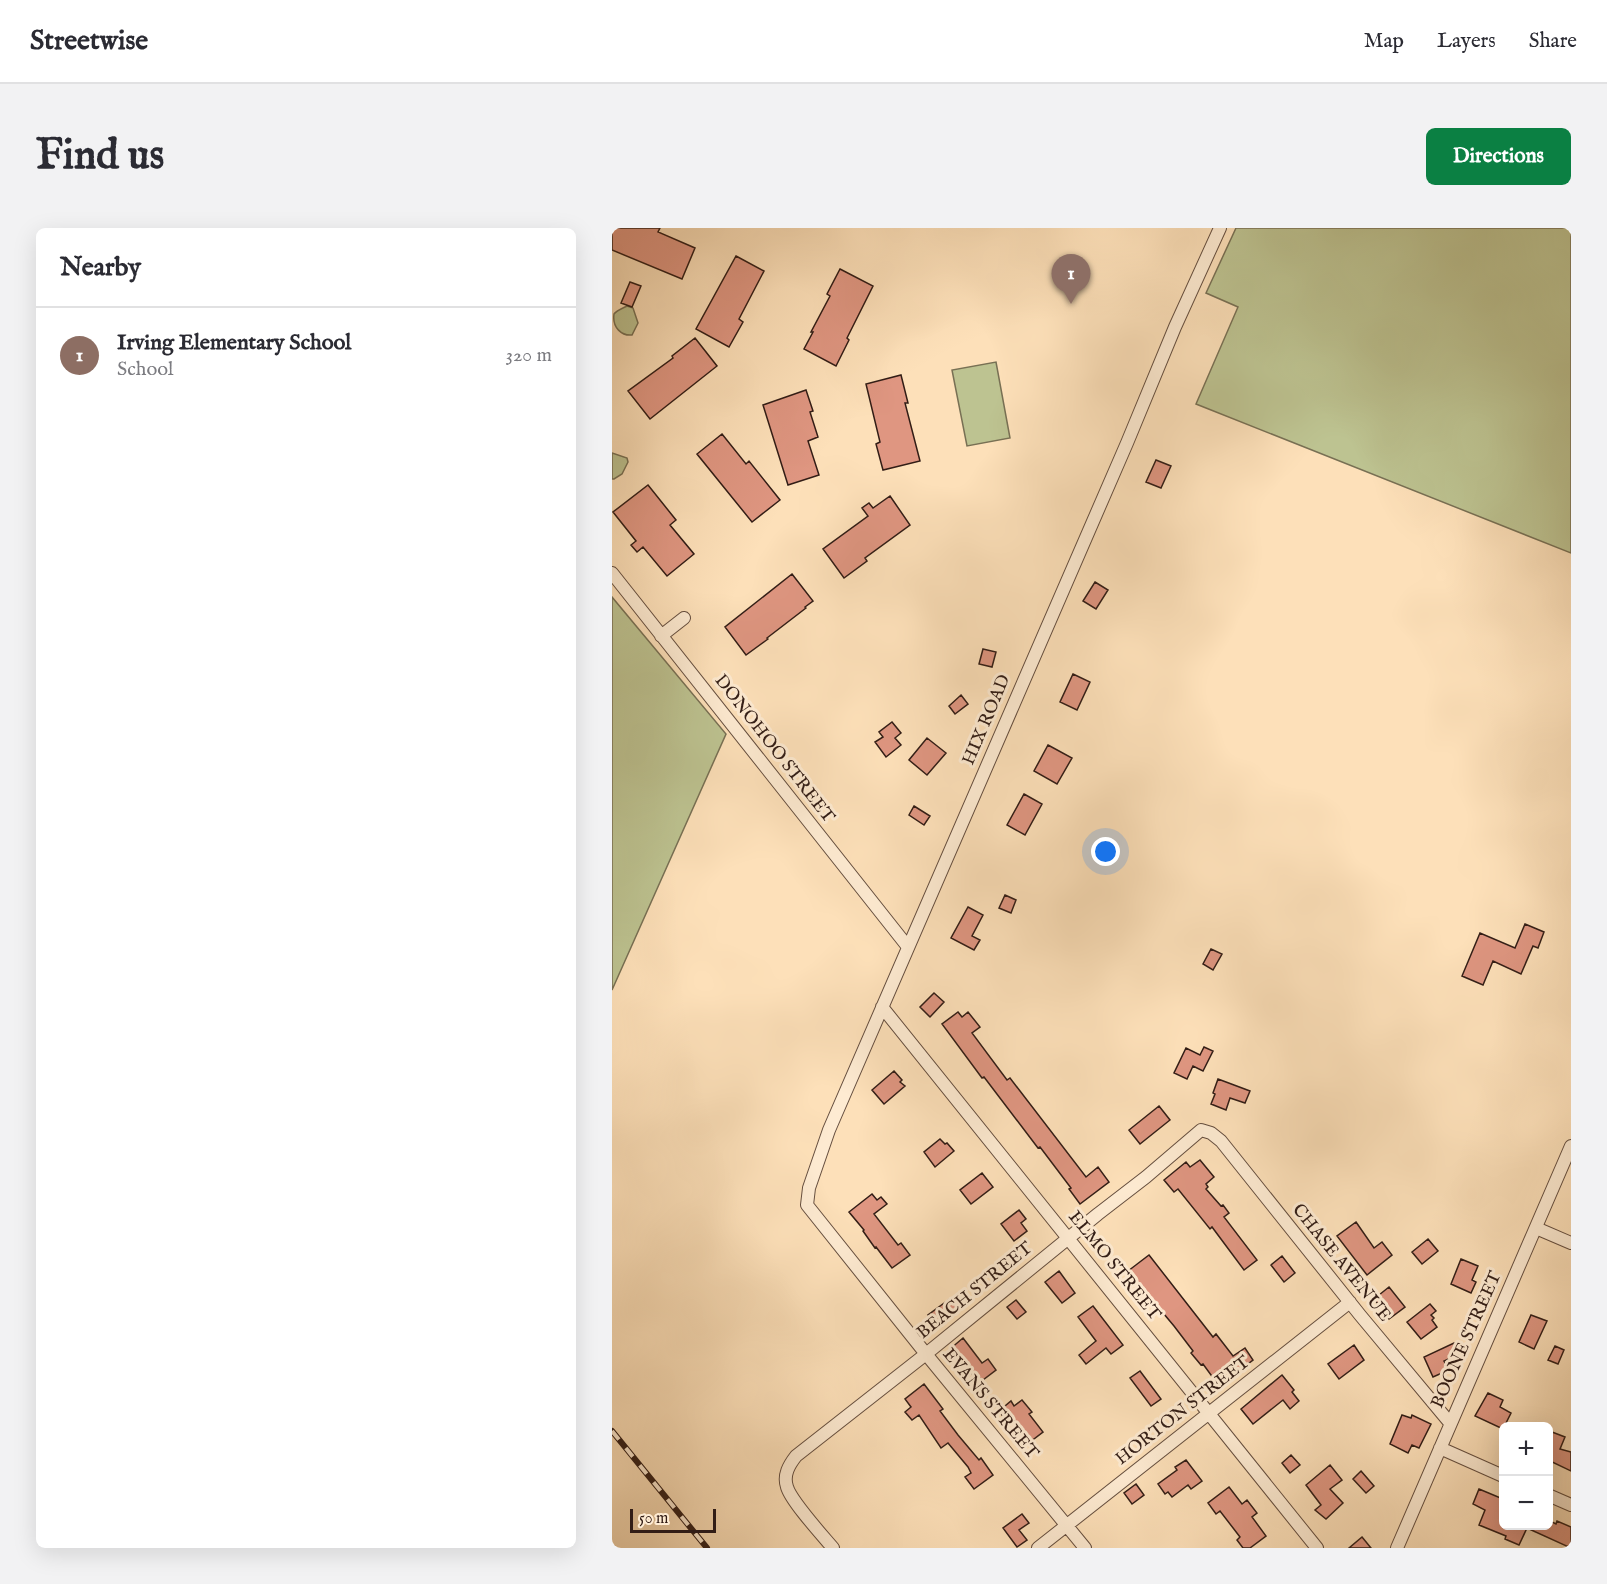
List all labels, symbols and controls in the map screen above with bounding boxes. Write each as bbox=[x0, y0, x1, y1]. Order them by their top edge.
text: Streetwise bbox=[30, 24, 148, 59]
text: Map bbox=[1364, 28, 1404, 55]
text: Layers bbox=[1437, 28, 1496, 55]
text: Share bbox=[1529, 28, 1577, 55]
button: Directions bbox=[1426, 128, 1571, 185]
text: Find us bbox=[36, 130, 164, 183]
text: Nearby bbox=[60, 251, 141, 284]
pin: 1 bbox=[1052, 254, 1090, 304]
text: Irving Elementary School bbox=[117, 329, 351, 357]
text: 1 bbox=[76, 343, 83, 368]
text: 320 m bbox=[506, 343, 552, 368]
text: School bbox=[117, 357, 173, 382]
street label: DONOHOO STREET bbox=[709, 670, 839, 828]
street label: HIX ROAD bbox=[958, 671, 1016, 769]
your location bbox=[1091, 837, 1120, 866]
street label: CHASE AVENUE bbox=[1286, 1199, 1396, 1327]
street label: ELMO STREET bbox=[1063, 1206, 1165, 1326]
street label: BEACH STREET bbox=[912, 1237, 1038, 1345]
street label: BOONE STREET bbox=[1427, 1268, 1507, 1412]
street label: EVANS STREET bbox=[937, 1344, 1043, 1464]
street label: HORTON STREET bbox=[1111, 1351, 1255, 1471]
map controls bbox=[1499, 1422, 1553, 1530]
button: + bbox=[1499, 1422, 1553, 1476]
button: − bbox=[1499, 1476, 1553, 1530]
scale bar bbox=[630, 1506, 716, 1534]
text: 50 m bbox=[639, 1509, 668, 1529]

